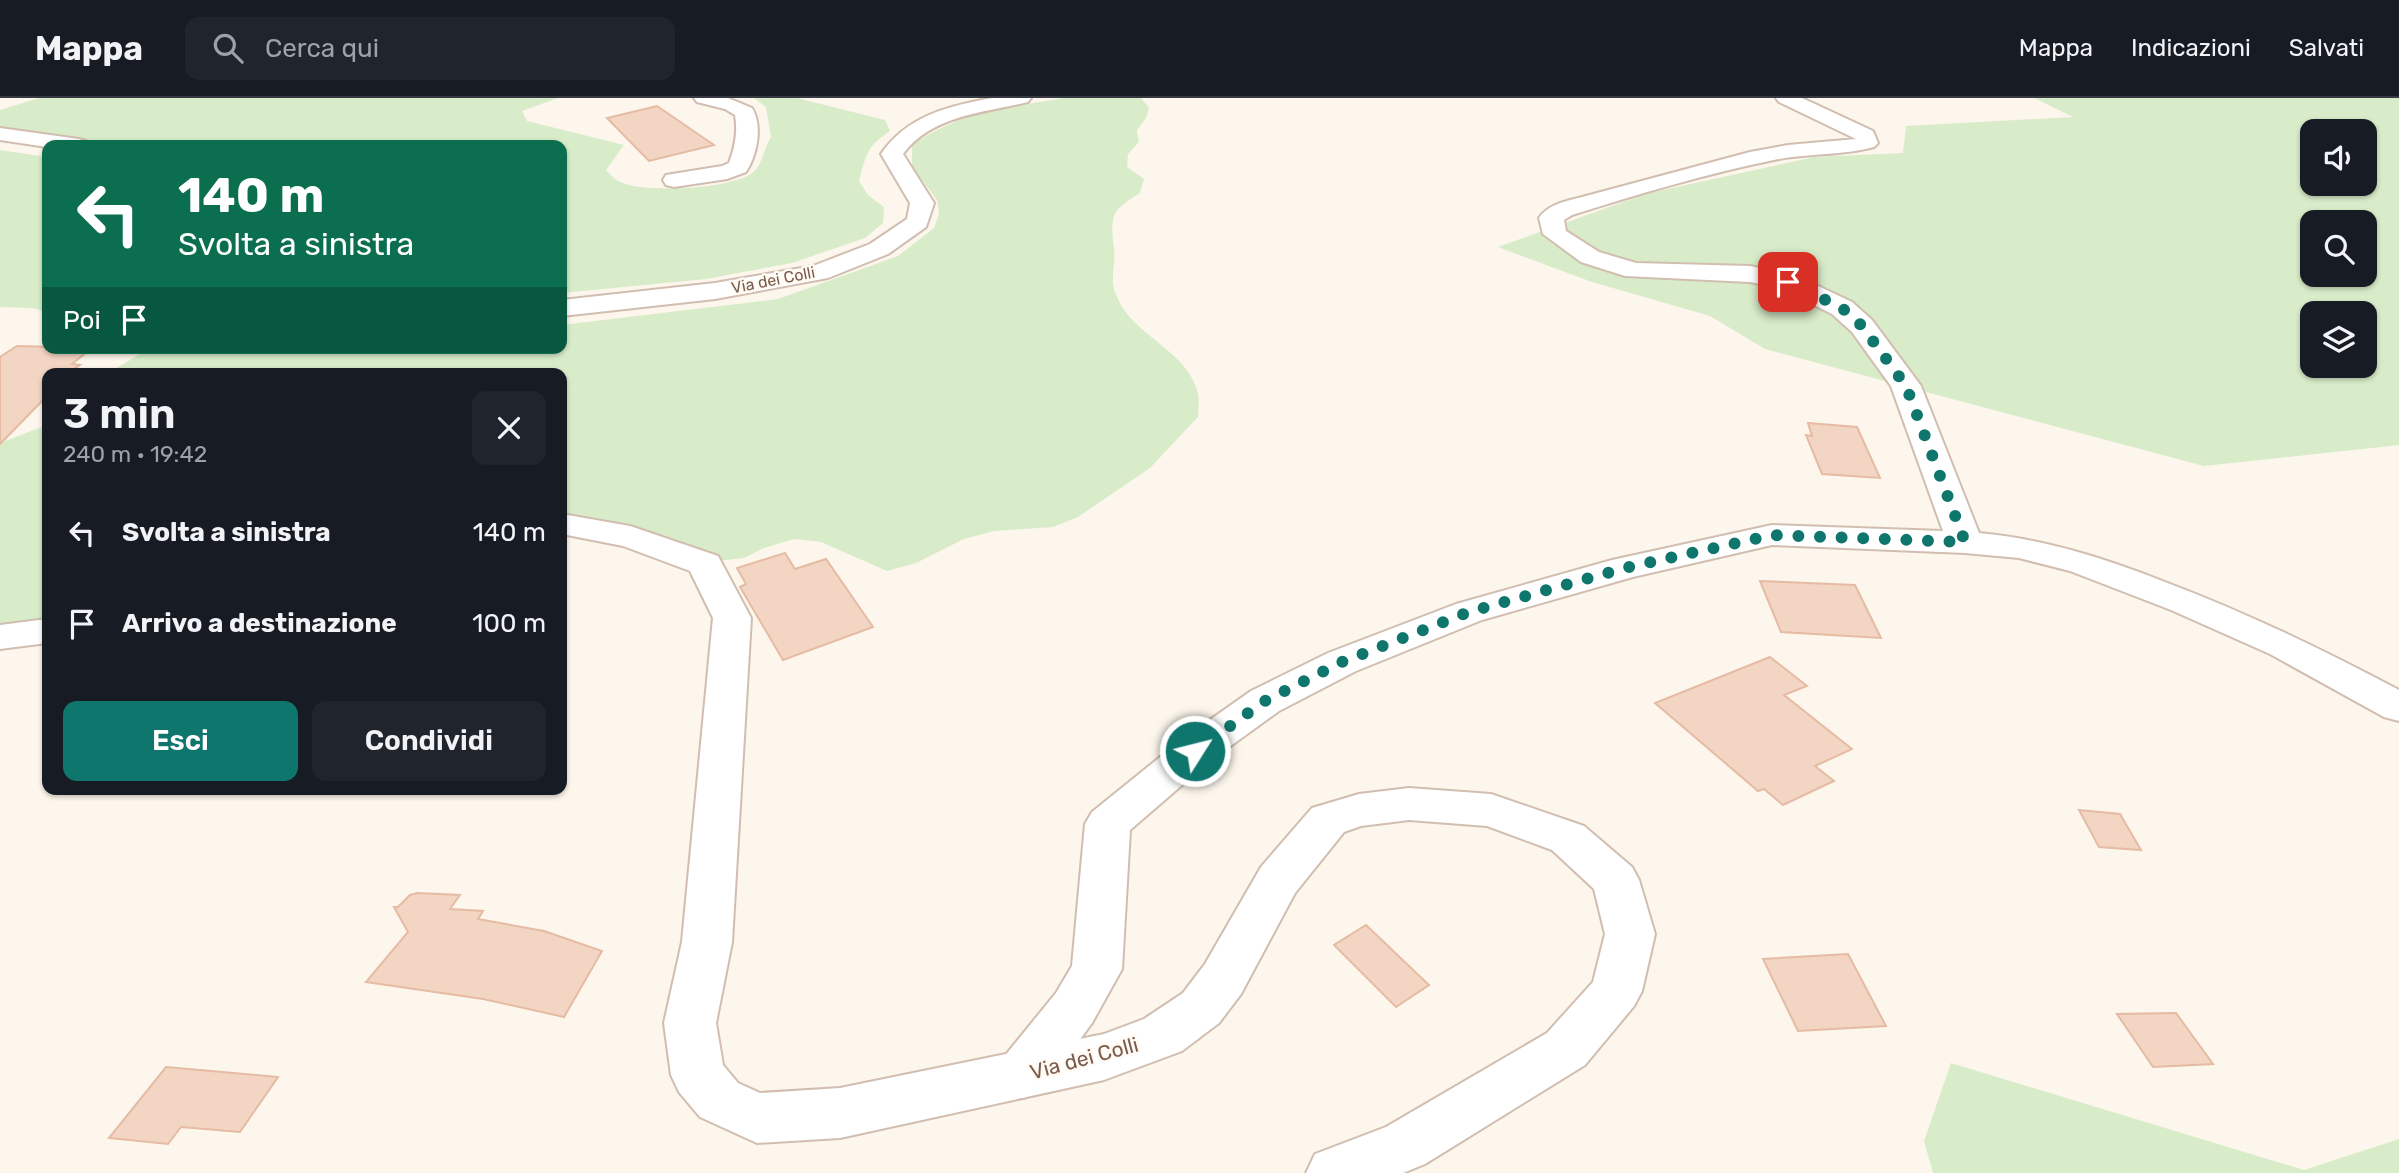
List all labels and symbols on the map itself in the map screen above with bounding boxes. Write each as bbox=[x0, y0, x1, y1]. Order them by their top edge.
pin bbox=[1758, 252, 1818, 312]
street label: Via dei Colli bbox=[730, 263, 816, 297]
position arrow bbox=[1158, 714, 1232, 788]
street label: Via dei Colli bbox=[1027, 1032, 1141, 1084]

